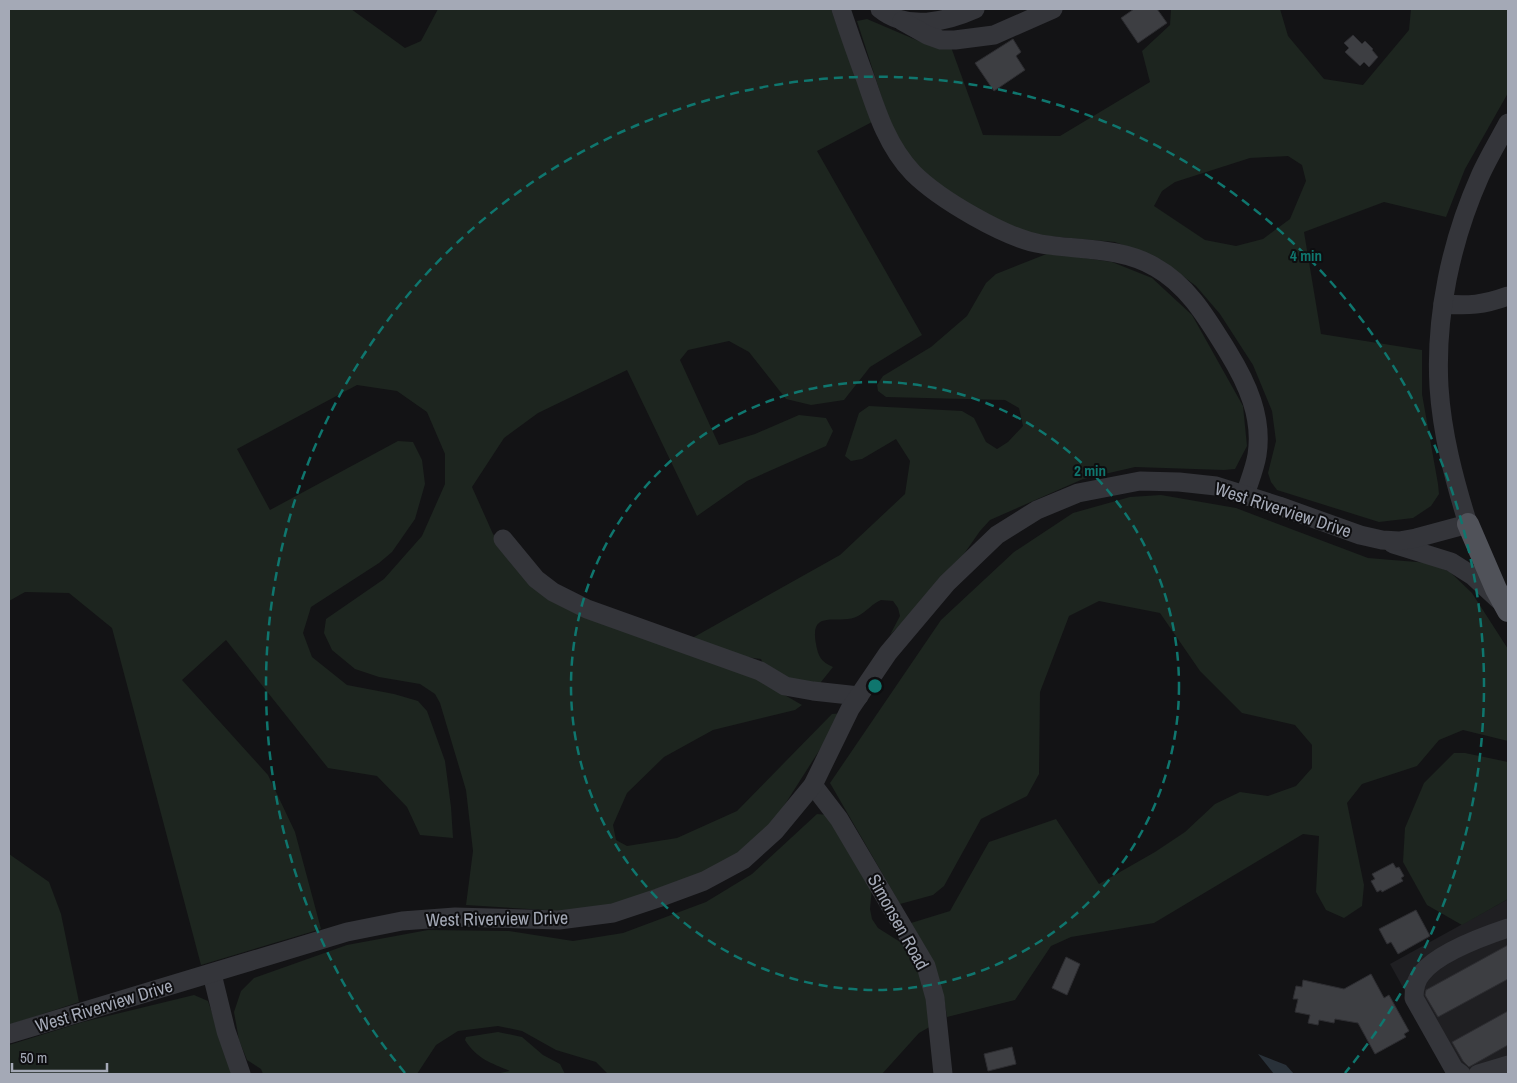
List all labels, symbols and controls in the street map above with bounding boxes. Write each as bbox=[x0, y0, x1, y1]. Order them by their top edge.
text: 4 min bbox=[1290, 245, 1322, 266]
text: 2 min bbox=[1074, 460, 1106, 481]
street label: West Riverview Drive bbox=[1212, 476, 1355, 543]
centre of rings bbox=[866, 677, 884, 695]
street label: Simonsen Road bbox=[862, 869, 935, 974]
street label: West Riverview Drive bbox=[426, 905, 568, 932]
street label: West Riverview Drive bbox=[32, 973, 176, 1038]
scale bar bbox=[12, 1040, 108, 1072]
text: 50 m bbox=[20, 1047, 47, 1068]

